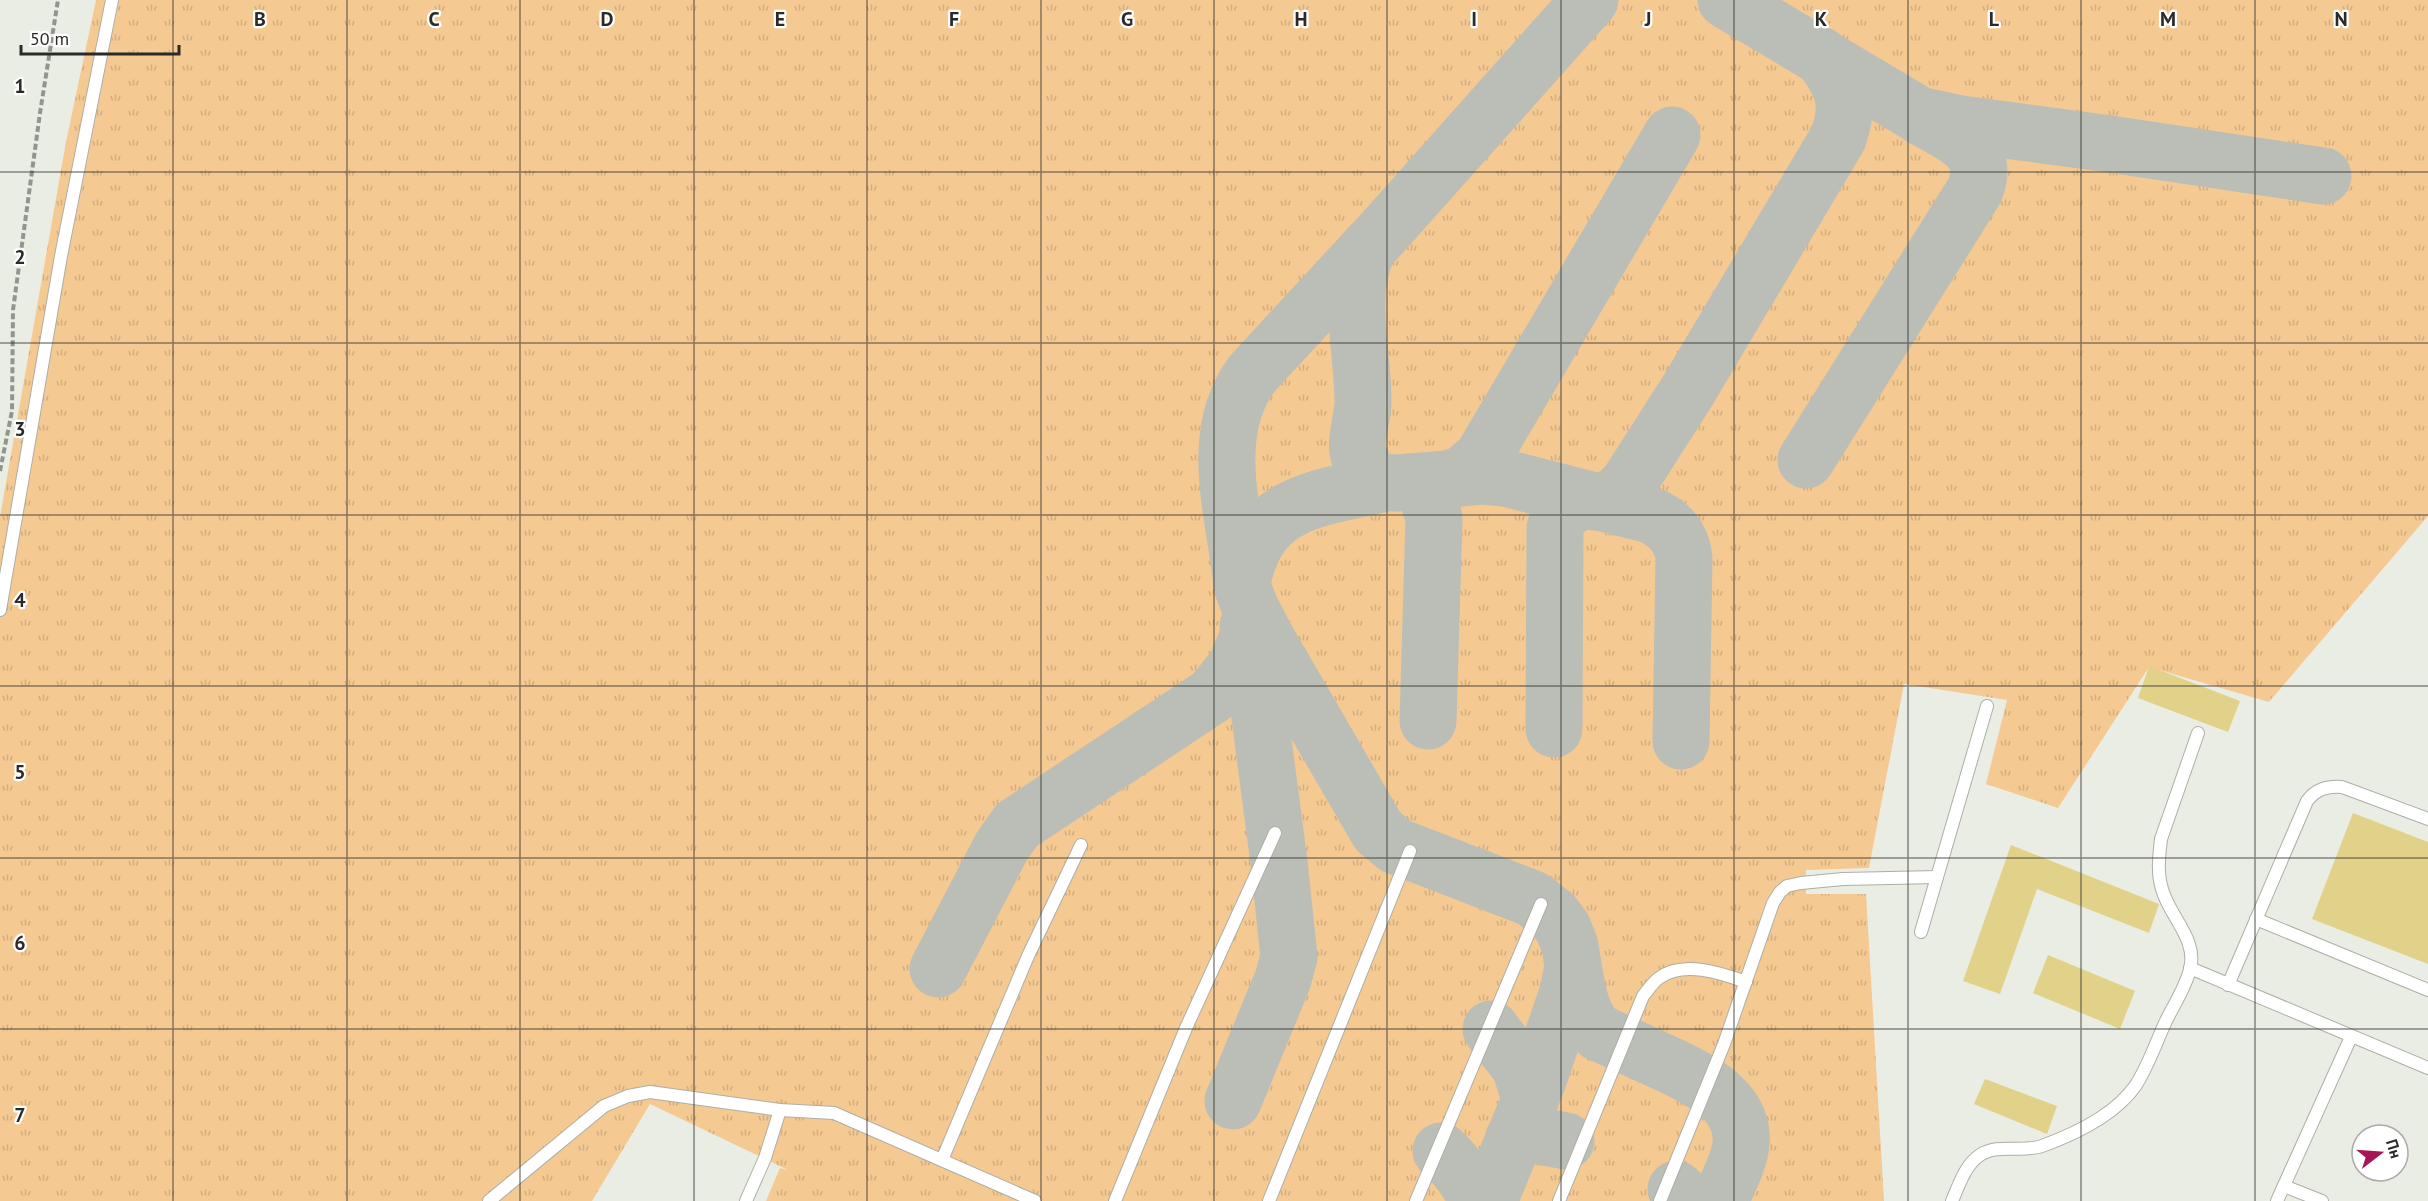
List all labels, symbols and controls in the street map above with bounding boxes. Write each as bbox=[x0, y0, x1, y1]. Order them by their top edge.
text: B bbox=[254, 6, 266, 32]
text: C bbox=[428, 6, 440, 32]
text: D bbox=[601, 6, 614, 32]
text: E bbox=[775, 6, 785, 32]
text: F bbox=[949, 6, 959, 32]
text: G bbox=[1121, 6, 1133, 32]
text: H bbox=[1294, 6, 1308, 32]
text: I bbox=[1471, 6, 1477, 32]
text: J bbox=[1644, 6, 1651, 32]
text: K bbox=[1815, 6, 1828, 32]
text: L bbox=[1989, 6, 2000, 32]
text: M bbox=[2160, 6, 2176, 32]
text: N bbox=[2334, 6, 2348, 32]
scale bar bbox=[21, 18, 178, 56]
text: 50 m bbox=[30, 27, 69, 50]
text: 1 bbox=[14, 73, 26, 99]
text: 2 bbox=[14, 244, 26, 270]
text: 3 bbox=[14, 416, 26, 442]
text: 4 bbox=[14, 587, 26, 613]
text: 5 bbox=[14, 759, 26, 785]
text: 6 bbox=[14, 930, 26, 956]
text: 7 bbox=[14, 1102, 26, 1128]
north arrow bbox=[2350, 1123, 2410, 1183]
text: Пн bbox=[2382, 1137, 2407, 1161]

